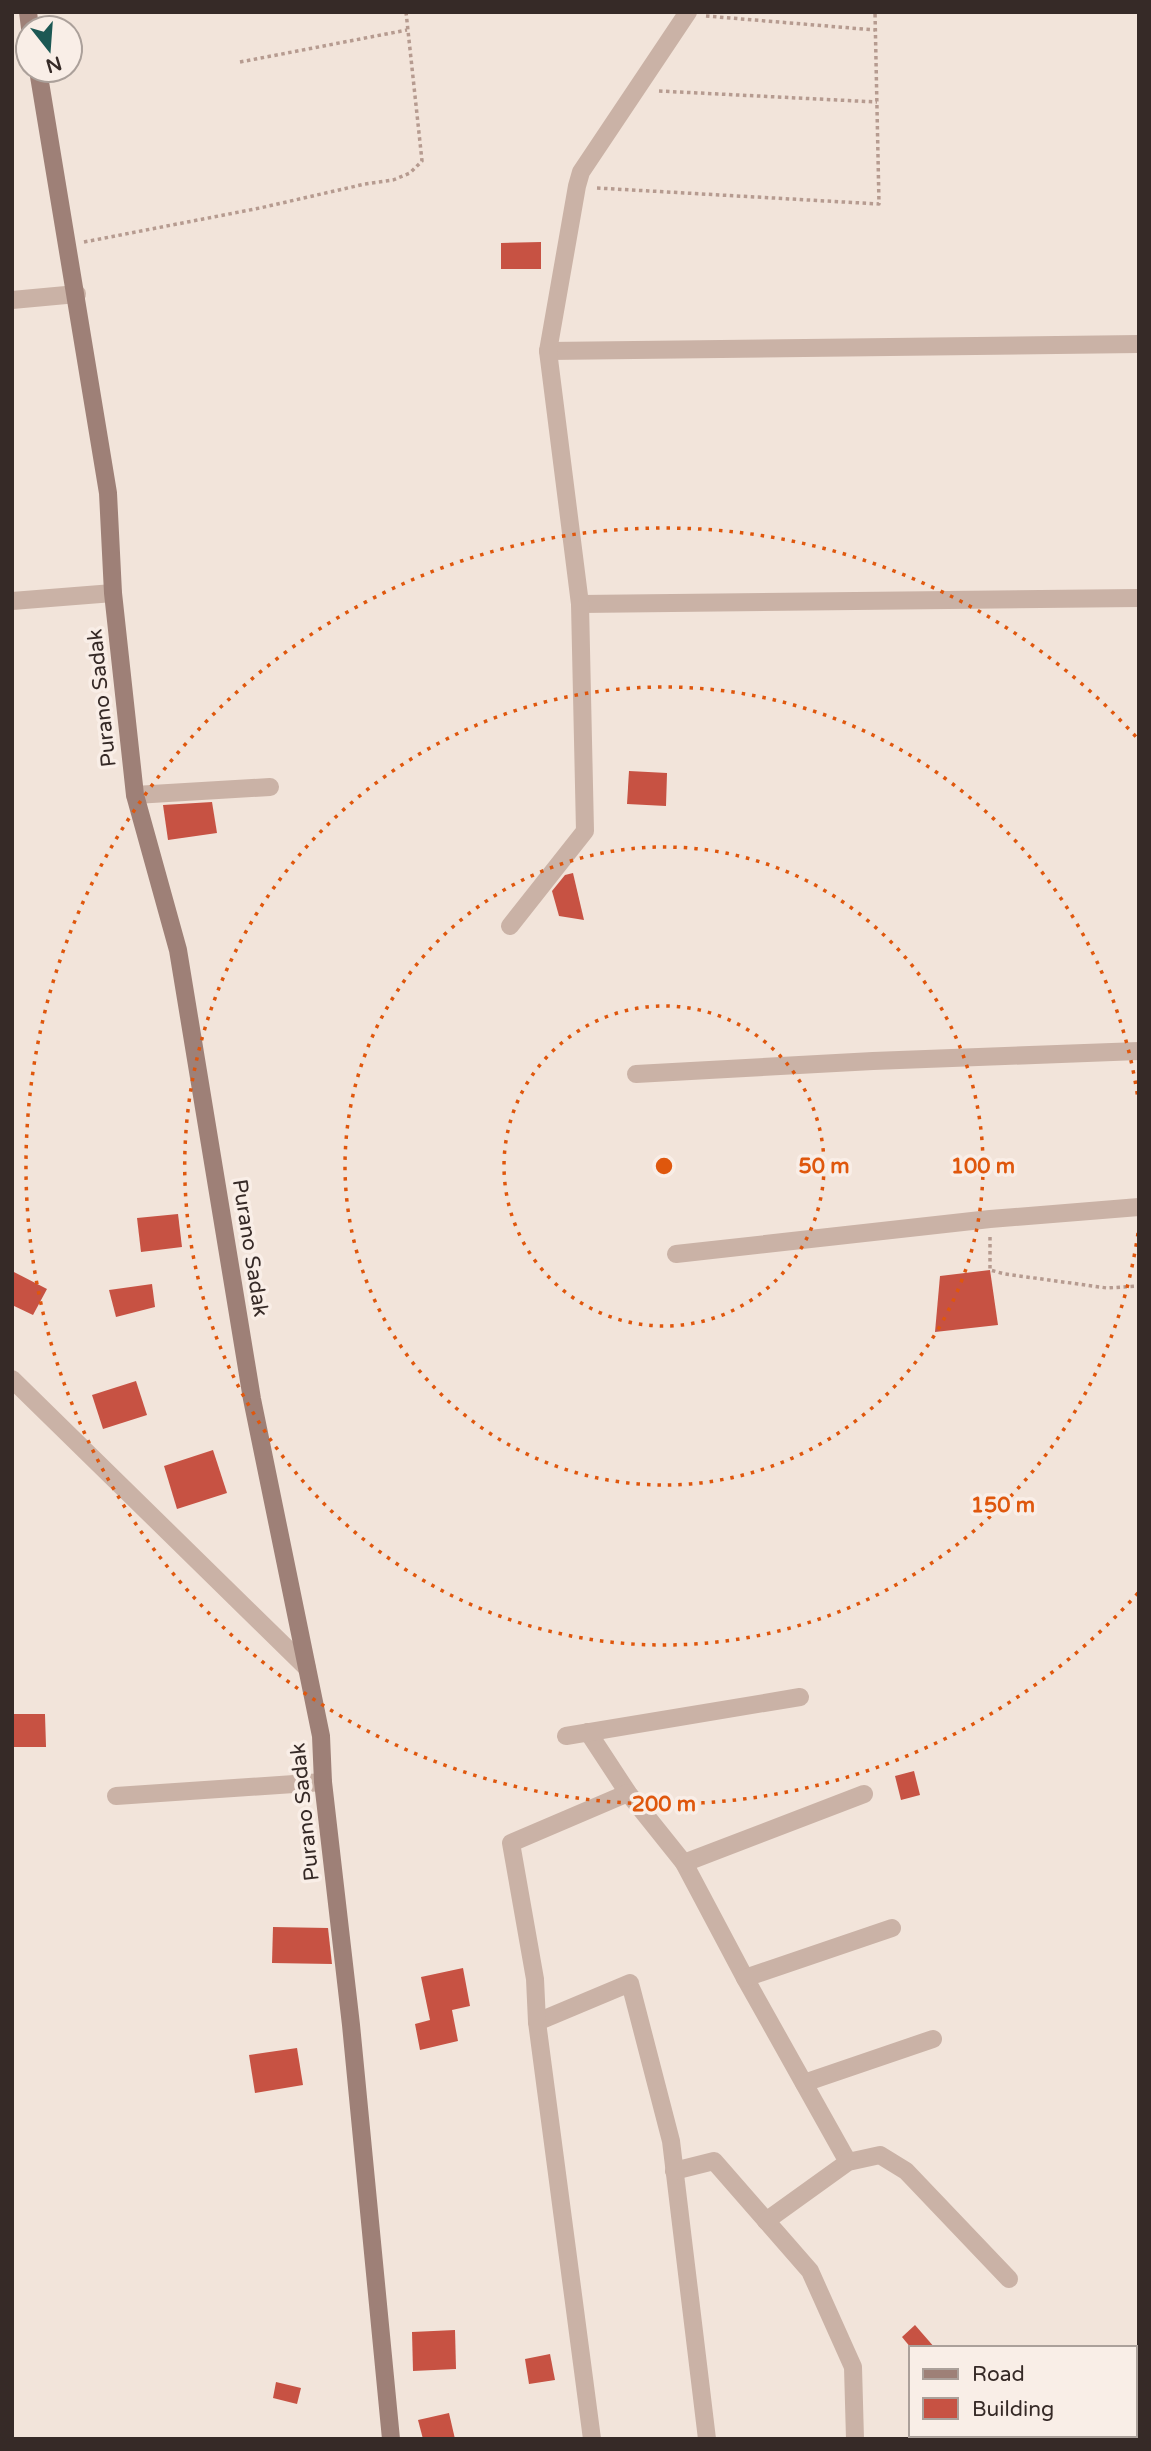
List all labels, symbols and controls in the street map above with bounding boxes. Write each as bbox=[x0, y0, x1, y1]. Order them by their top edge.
north arrow bbox=[14, 14, 84, 84]
text: N bbox=[43, 52, 64, 77]
street label: Purano Sadak bbox=[82, 628, 122, 768]
centre of rings bbox=[652, 1154, 676, 1178]
text: 50 m bbox=[798, 1154, 850, 1179]
text: 100 m bbox=[951, 1154, 1015, 1179]
street label: Purano Sadak bbox=[227, 1177, 273, 1319]
text: 150 m bbox=[971, 1493, 1035, 1518]
street label: Purano Sadak bbox=[285, 1742, 325, 1882]
text: 200 m bbox=[632, 1792, 696, 1817]
legend bbox=[909, 2346, 1137, 2437]
text: Road bbox=[972, 2362, 1025, 2387]
text: Building bbox=[972, 2397, 1054, 2422]

